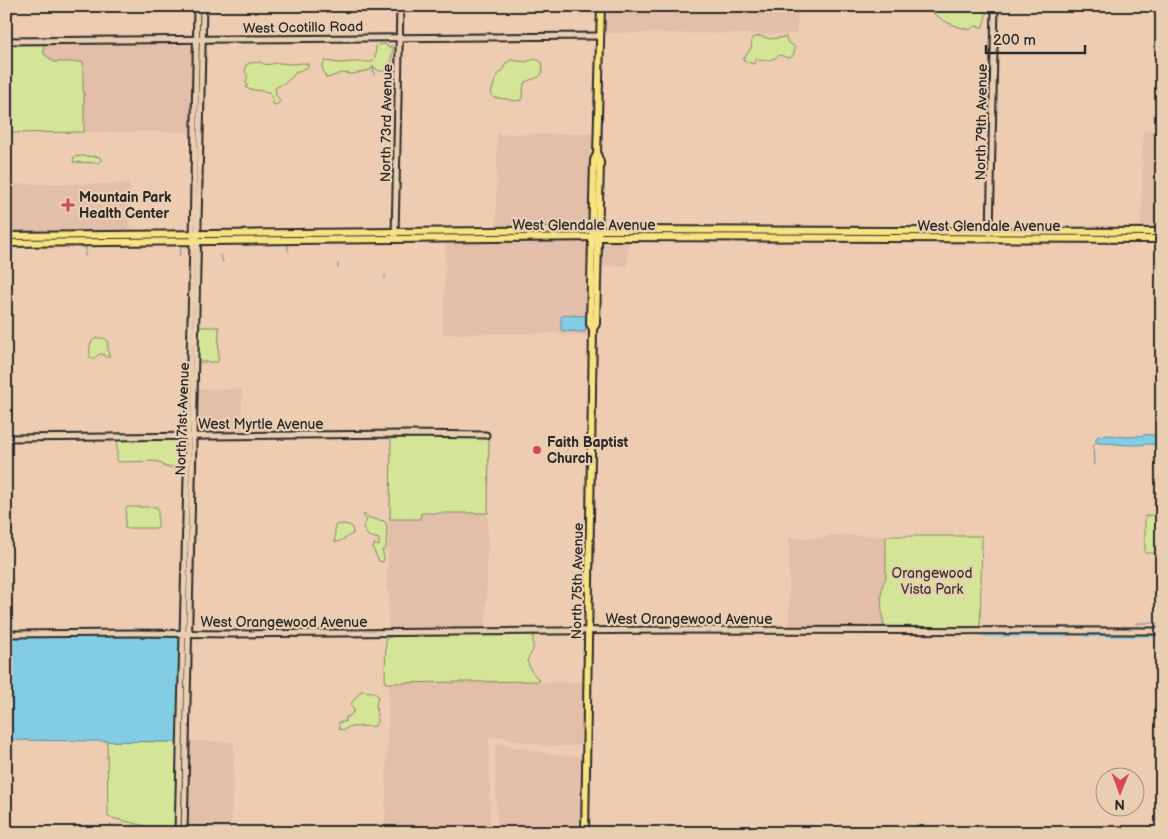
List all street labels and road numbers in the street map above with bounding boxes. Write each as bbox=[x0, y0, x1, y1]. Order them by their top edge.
street label: West Ocotillo Road bbox=[243, 18, 363, 37]
street label: North 79th Avenue bbox=[972, 63, 991, 181]
street label: North 73rd Avenue bbox=[377, 64, 396, 182]
street label: West Glendale Avenue bbox=[512, 217, 656, 234]
street label: West Glendale Avenue bbox=[917, 218, 1061, 235]
street label: North 71st Avenue bbox=[172, 362, 193, 476]
street label: West Myrtle Avenue bbox=[198, 416, 324, 433]
street label: North 75th Avenue bbox=[568, 522, 587, 640]
street label: West Orangewood Avenue bbox=[606, 611, 772, 628]
street label: West Orangewood Avenue bbox=[201, 614, 367, 631]

